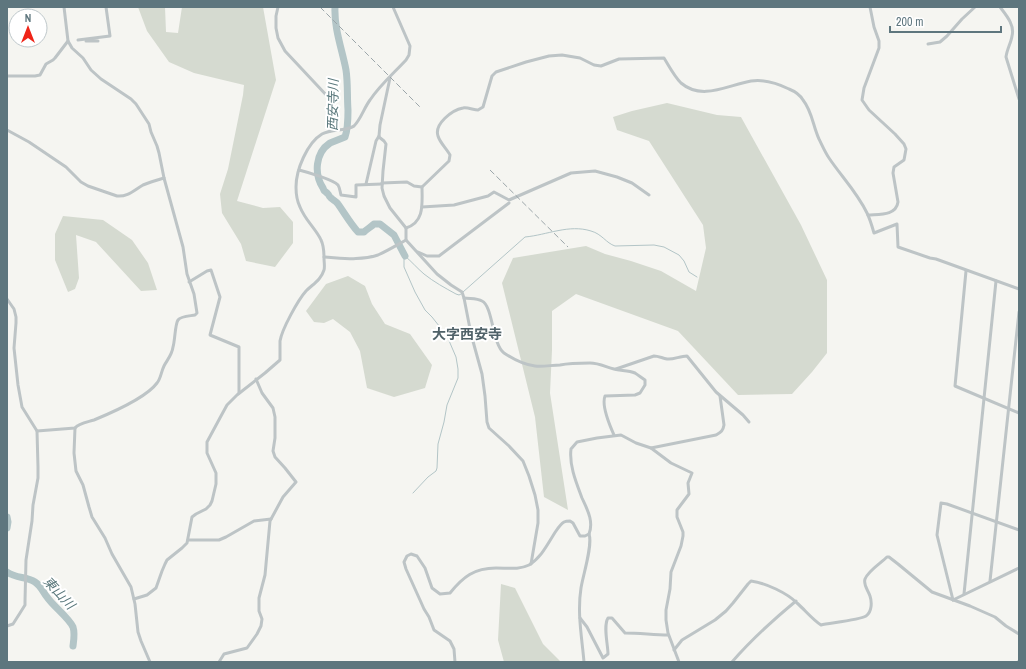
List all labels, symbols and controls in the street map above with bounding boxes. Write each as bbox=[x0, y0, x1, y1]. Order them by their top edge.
north arrow bbox=[8, 8, 48, 48]
scale bar bbox=[890, 8, 1001, 34]
text: N bbox=[25, 11, 31, 25]
text: 200 m bbox=[896, 14, 923, 30]
water label: 西安寺川 bbox=[324, 77, 342, 131]
district label: 大字西安寺 bbox=[432, 325, 502, 343]
water label: 東山川 bbox=[39, 573, 80, 615]

